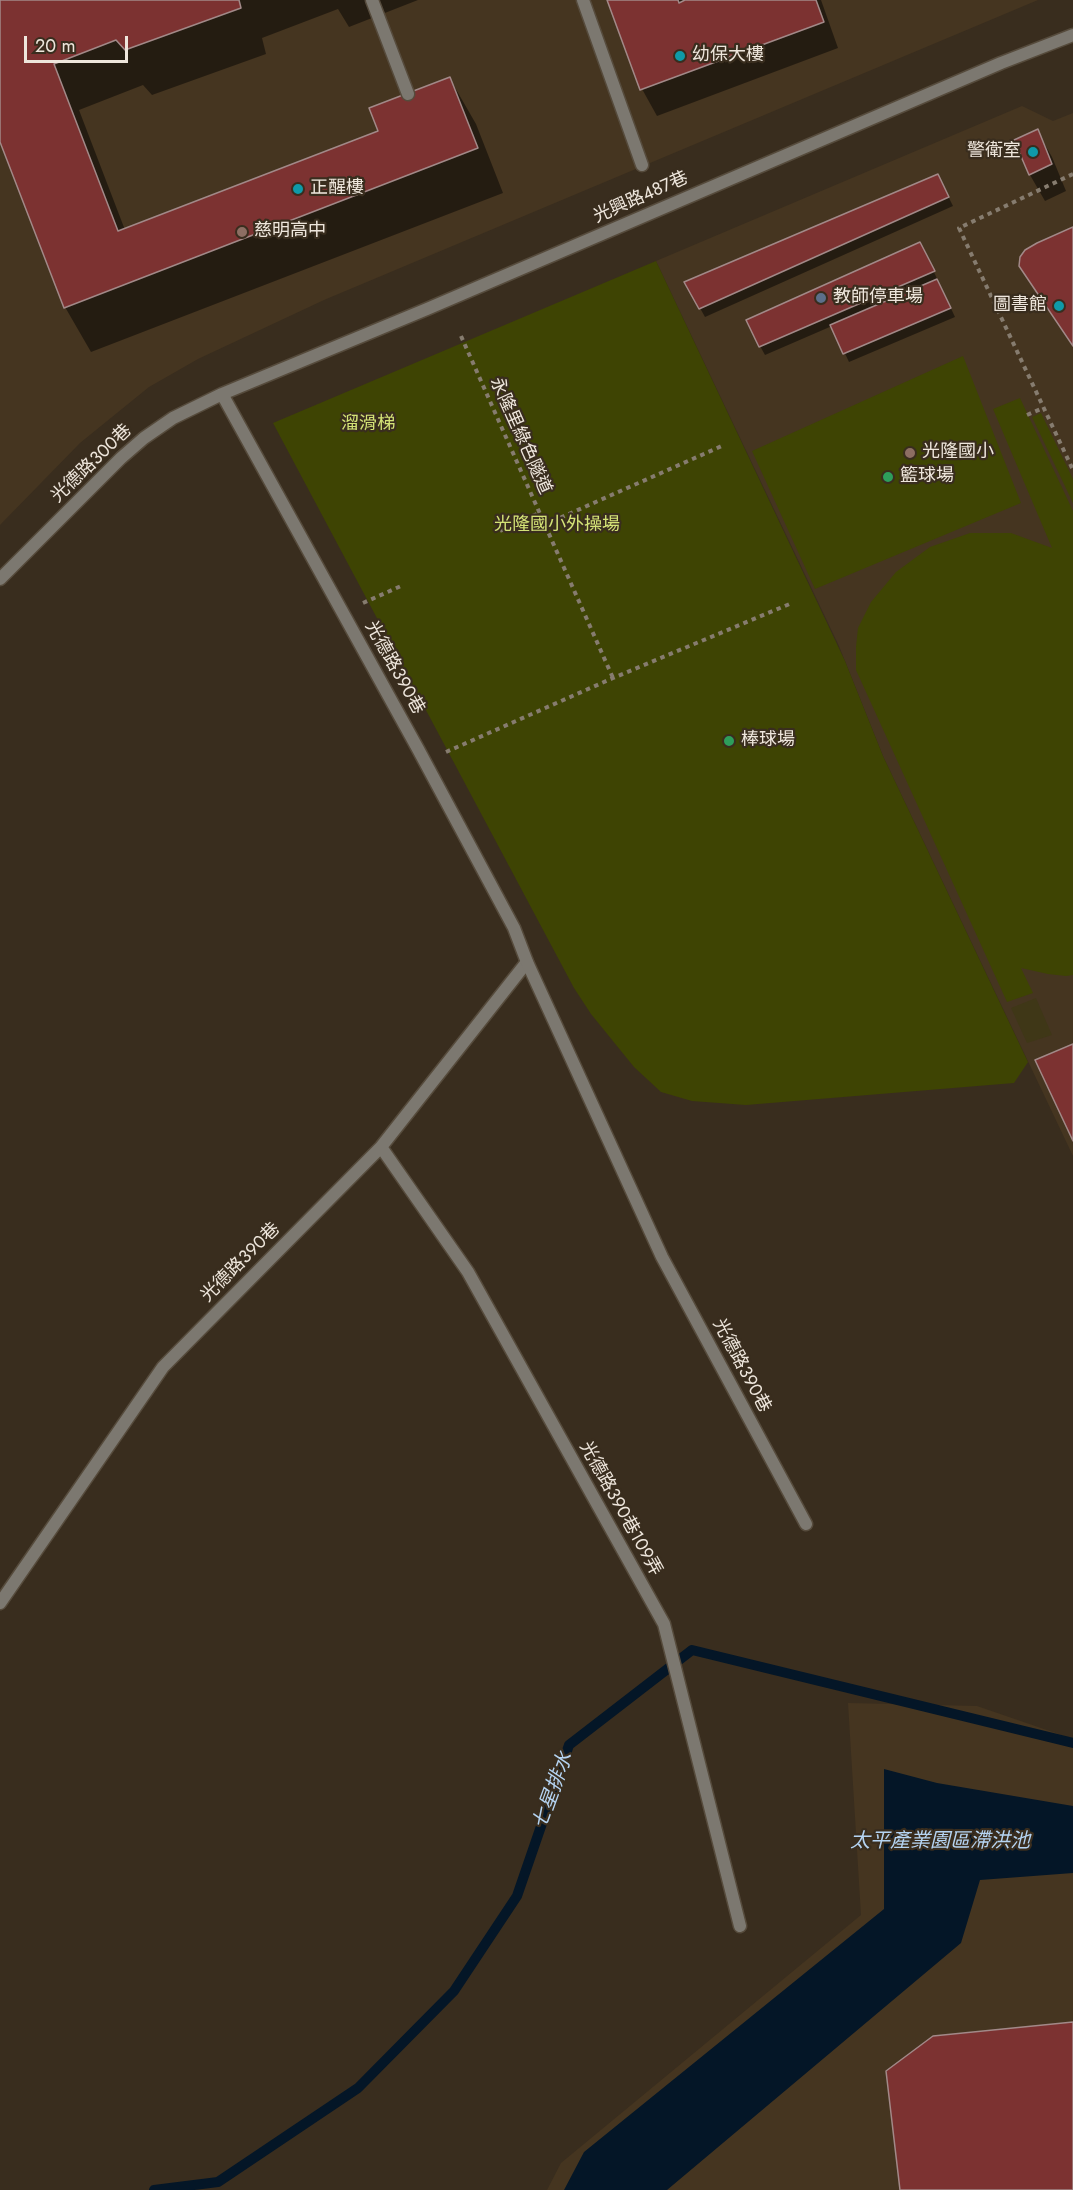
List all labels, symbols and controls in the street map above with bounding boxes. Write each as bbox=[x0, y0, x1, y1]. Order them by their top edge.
scale bar bbox=[27, 24, 130, 62]
text: 20 m bbox=[35, 33, 75, 59]
place label: 幼保大樓 bbox=[692, 45, 764, 67]
marker: 幼保大樓 bbox=[673, 49, 687, 63]
place label: 警衛室 bbox=[967, 141, 1021, 163]
marker: 警衛室 bbox=[1026, 145, 1040, 159]
street label: 光興路487巷 bbox=[590, 167, 692, 229]
place label: 正醒樓 bbox=[310, 178, 364, 200]
marker: 正醒樓 bbox=[291, 182, 305, 196]
place label: 慈明高中 bbox=[254, 221, 326, 243]
marker: 慈明高中 bbox=[235, 225, 249, 239]
place label: 教師停車場 bbox=[833, 287, 923, 309]
marker: 教師停車場 bbox=[814, 291, 828, 305]
place label: 圖書館 bbox=[993, 295, 1047, 317]
marker: 圖書館 bbox=[1052, 299, 1066, 313]
street label: 永隆里綠色隧道 bbox=[485, 374, 555, 498]
park label: 溜滑梯 bbox=[341, 414, 395, 436]
street label: 光德路300巷 bbox=[47, 420, 137, 508]
place label: 光隆國小 bbox=[922, 442, 994, 464]
marker: 光隆國小 bbox=[903, 446, 917, 460]
place label: 籃球場 bbox=[900, 466, 954, 488]
marker: 籃球場 bbox=[881, 470, 895, 484]
park label: 光隆國小外操場 bbox=[494, 515, 620, 537]
street label: 光德路390巷 bbox=[360, 618, 428, 718]
place label: 棒球場 bbox=[741, 730, 795, 752]
marker: 棒球場 bbox=[722, 734, 736, 748]
street label: 光德路390巷 bbox=[197, 1219, 285, 1307]
street label: 光德路390巷 bbox=[707, 1315, 775, 1417]
street label: 光德路390巷109弄 bbox=[574, 1438, 666, 1580]
water label: 七星排水 bbox=[529, 1749, 579, 1833]
water label: 太平產業園區滯洪池 bbox=[850, 1830, 1030, 1854]

